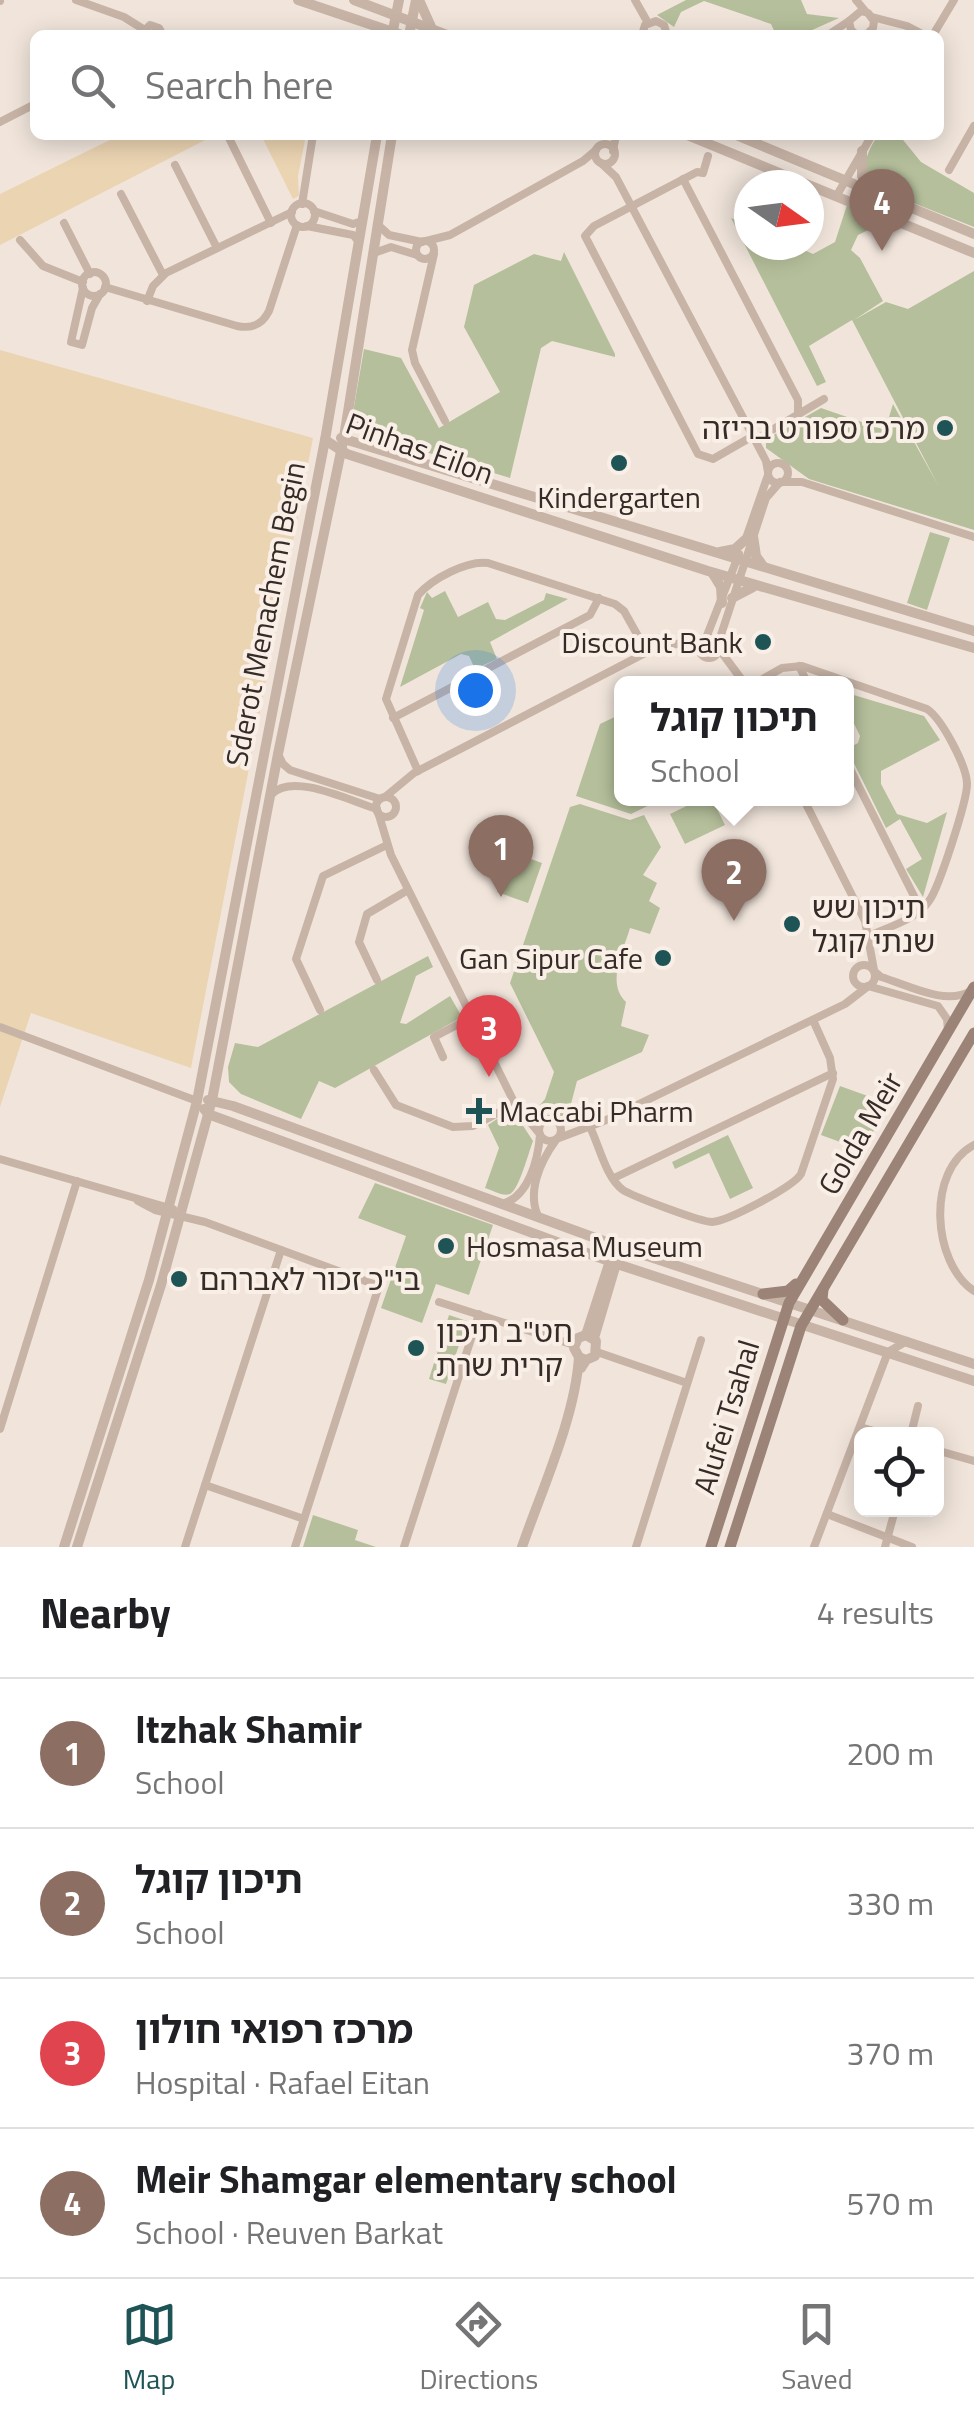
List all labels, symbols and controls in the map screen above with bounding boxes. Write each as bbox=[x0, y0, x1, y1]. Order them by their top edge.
search box bbox=[30, 30, 944, 140]
text: Search here bbox=[145, 56, 333, 114]
icon: search bbox=[65, 58, 120, 113]
pin: 4 bbox=[850, 168, 914, 251]
north arrow bbox=[734, 170, 824, 260]
street label: Pinhas Eilon bbox=[340, 400, 500, 496]
place label: מרכז ספורט בריזה bbox=[702, 405, 925, 451]
marker: מרכז ספורט בריזה bbox=[934, 417, 956, 439]
marker: Kindergarten bbox=[608, 452, 630, 474]
street label: Sderot Menachem Begin bbox=[213, 458, 317, 770]
place label: Kindergarten bbox=[537, 474, 701, 520]
place label: Discount Bank bbox=[561, 619, 743, 665]
marker: Discount Bank bbox=[752, 631, 774, 653]
your location bbox=[450, 665, 501, 716]
popup bbox=[614, 676, 854, 806]
text: תיכון קוגל bbox=[650, 688, 818, 746]
text: School bbox=[650, 746, 740, 794]
pin: 1 bbox=[468, 814, 534, 897]
pin: 2 bbox=[702, 838, 766, 921]
place label: תיכון שש שנתי קוגל bbox=[812, 884, 935, 964]
marker: תיכון שש שנתי קוגל bbox=[781, 913, 803, 935]
place label: Gan Sipur Cafe bbox=[459, 935, 643, 981]
marker: Gan Sipur Cafe bbox=[652, 947, 674, 969]
pin: 3 bbox=[456, 994, 522, 1077]
street label: Golda Meir bbox=[806, 1063, 914, 1203]
place label: Maccabi Pharm bbox=[499, 1088, 694, 1134]
marker: Maccabi Pharm bbox=[468, 1100, 490, 1122]
place label: Hosmasa Museum bbox=[466, 1223, 703, 1269]
marker: Hosmasa Museum bbox=[435, 1235, 457, 1257]
place label: בי"כ זכור לאברהם bbox=[199, 1256, 421, 1302]
marker: בי"כ זכור לאברהם bbox=[168, 1268, 190, 1290]
place label: חט"ב תיכון קרית שרת bbox=[436, 1308, 573, 1388]
street label: Alufei Tsahal bbox=[681, 1334, 771, 1500]
marker: חט"ב תיכון קרית שרת bbox=[405, 1337, 427, 1359]
map controls bbox=[854, 1427, 944, 1517]
button: locate bbox=[854, 1427, 944, 1517]
text: Nearby bbox=[40, 1580, 171, 1644]
text: 4 results bbox=[817, 1588, 934, 1636]
text: Itzhak Shamir bbox=[135, 1700, 362, 1758]
text: 1 bbox=[64, 1729, 81, 1777]
text: 200 m bbox=[846, 1729, 934, 1777]
text: School bbox=[135, 1758, 225, 1806]
text: תיכון קוגל bbox=[135, 1850, 303, 1908]
text: 2 bbox=[64, 1879, 81, 1927]
text: 330 m bbox=[846, 1879, 934, 1927]
text: School bbox=[135, 1908, 225, 1956]
text: מרכז רפואי חולון bbox=[135, 2000, 413, 2058]
text: 3 bbox=[64, 2029, 81, 2077]
text: 370 m bbox=[846, 2029, 934, 2077]
text: Hospital · Rafael Eitan bbox=[135, 2058, 430, 2106]
text: Meir Shamgar elementary school bbox=[135, 2150, 677, 2208]
text: 4 bbox=[64, 2179, 81, 2227]
text: 570 m bbox=[846, 2179, 934, 2227]
text: School · Reuven Barkat bbox=[135, 2208, 443, 2256]
tab: Map bbox=[122, 2297, 177, 2400]
tab: Directions bbox=[420, 2297, 538, 2400]
tab: Saved bbox=[781, 2297, 852, 2400]

